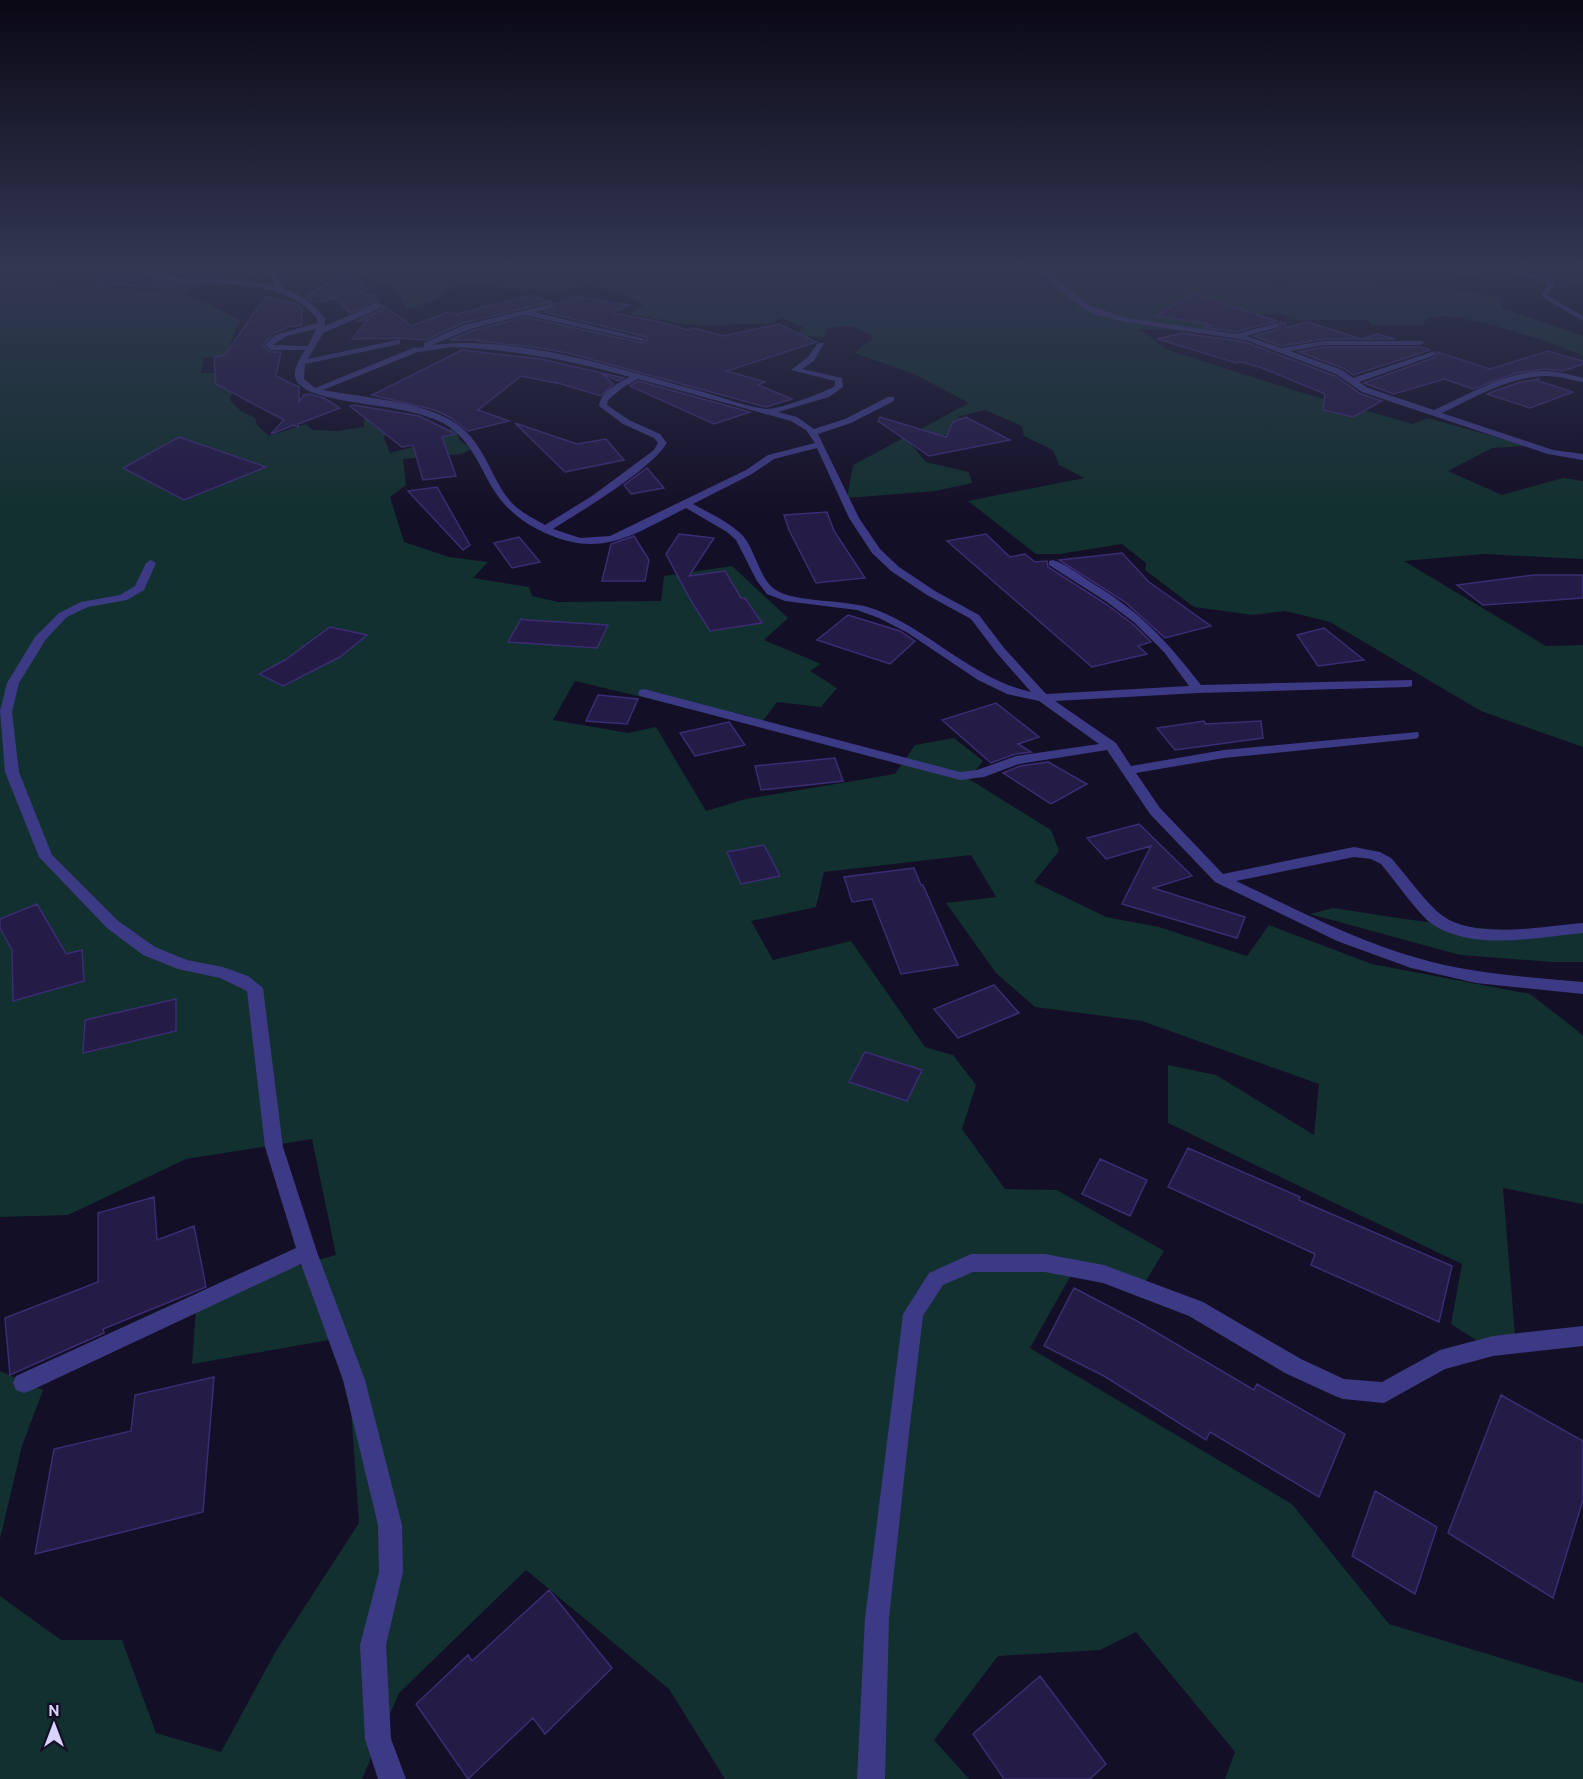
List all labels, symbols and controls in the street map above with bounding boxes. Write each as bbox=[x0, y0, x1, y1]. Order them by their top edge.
north arrow bbox=[24, 1695, 84, 1755]
text: N bbox=[48, 1701, 60, 1720]

